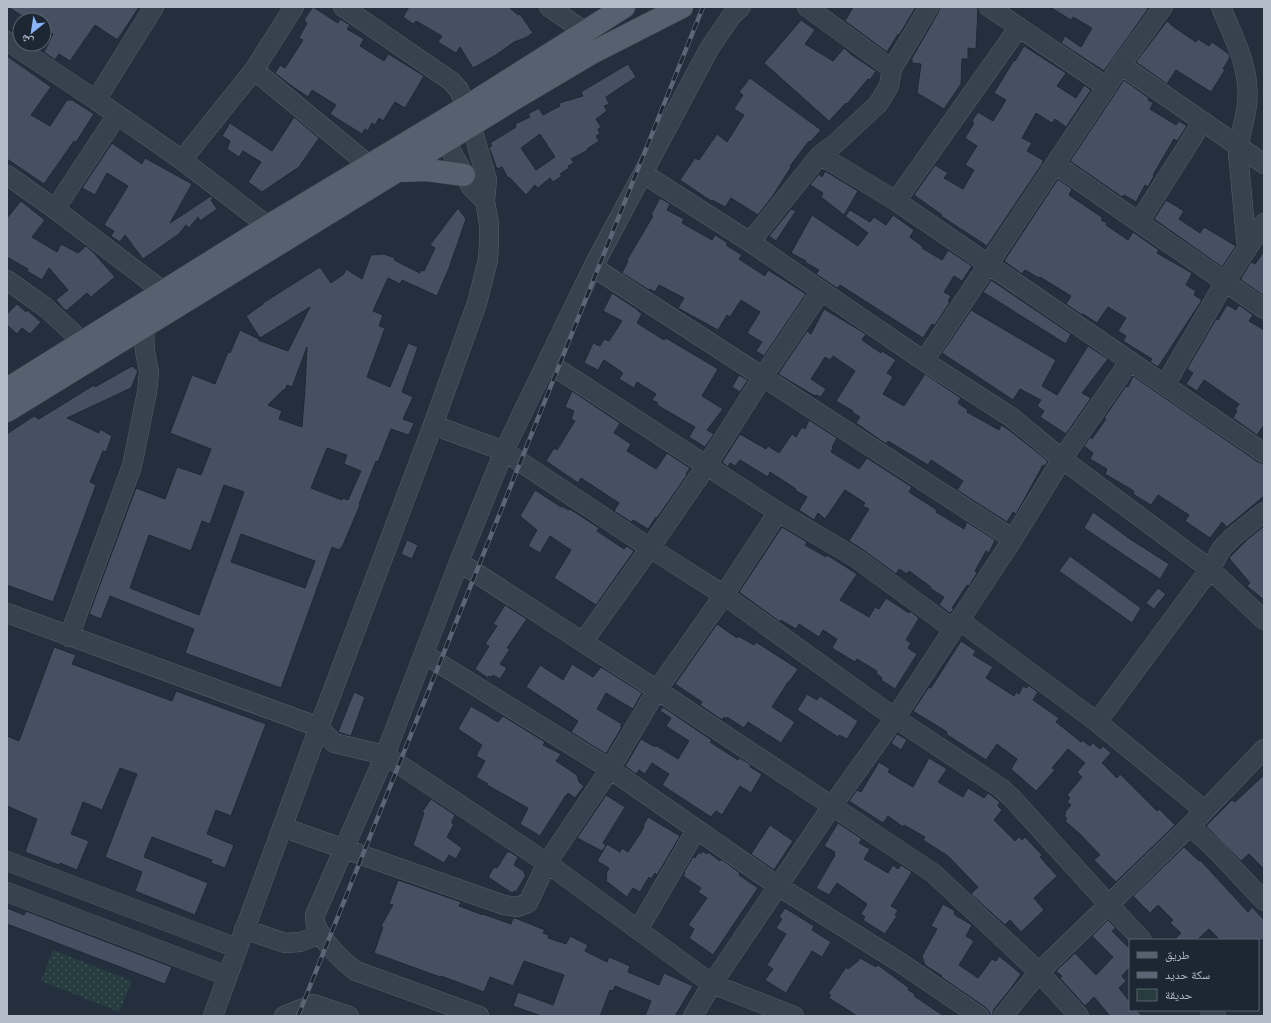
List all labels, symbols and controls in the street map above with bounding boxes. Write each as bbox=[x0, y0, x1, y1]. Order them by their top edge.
north arrow bbox=[12, 12, 52, 52]
text: ش bbox=[18, 31, 36, 50]
legend bbox=[1129, 939, 1259, 1011]
text: طريق bbox=[1165, 947, 1190, 962]
text: سكة حديد bbox=[1165, 967, 1210, 982]
text: حديقة bbox=[1165, 987, 1193, 1002]

